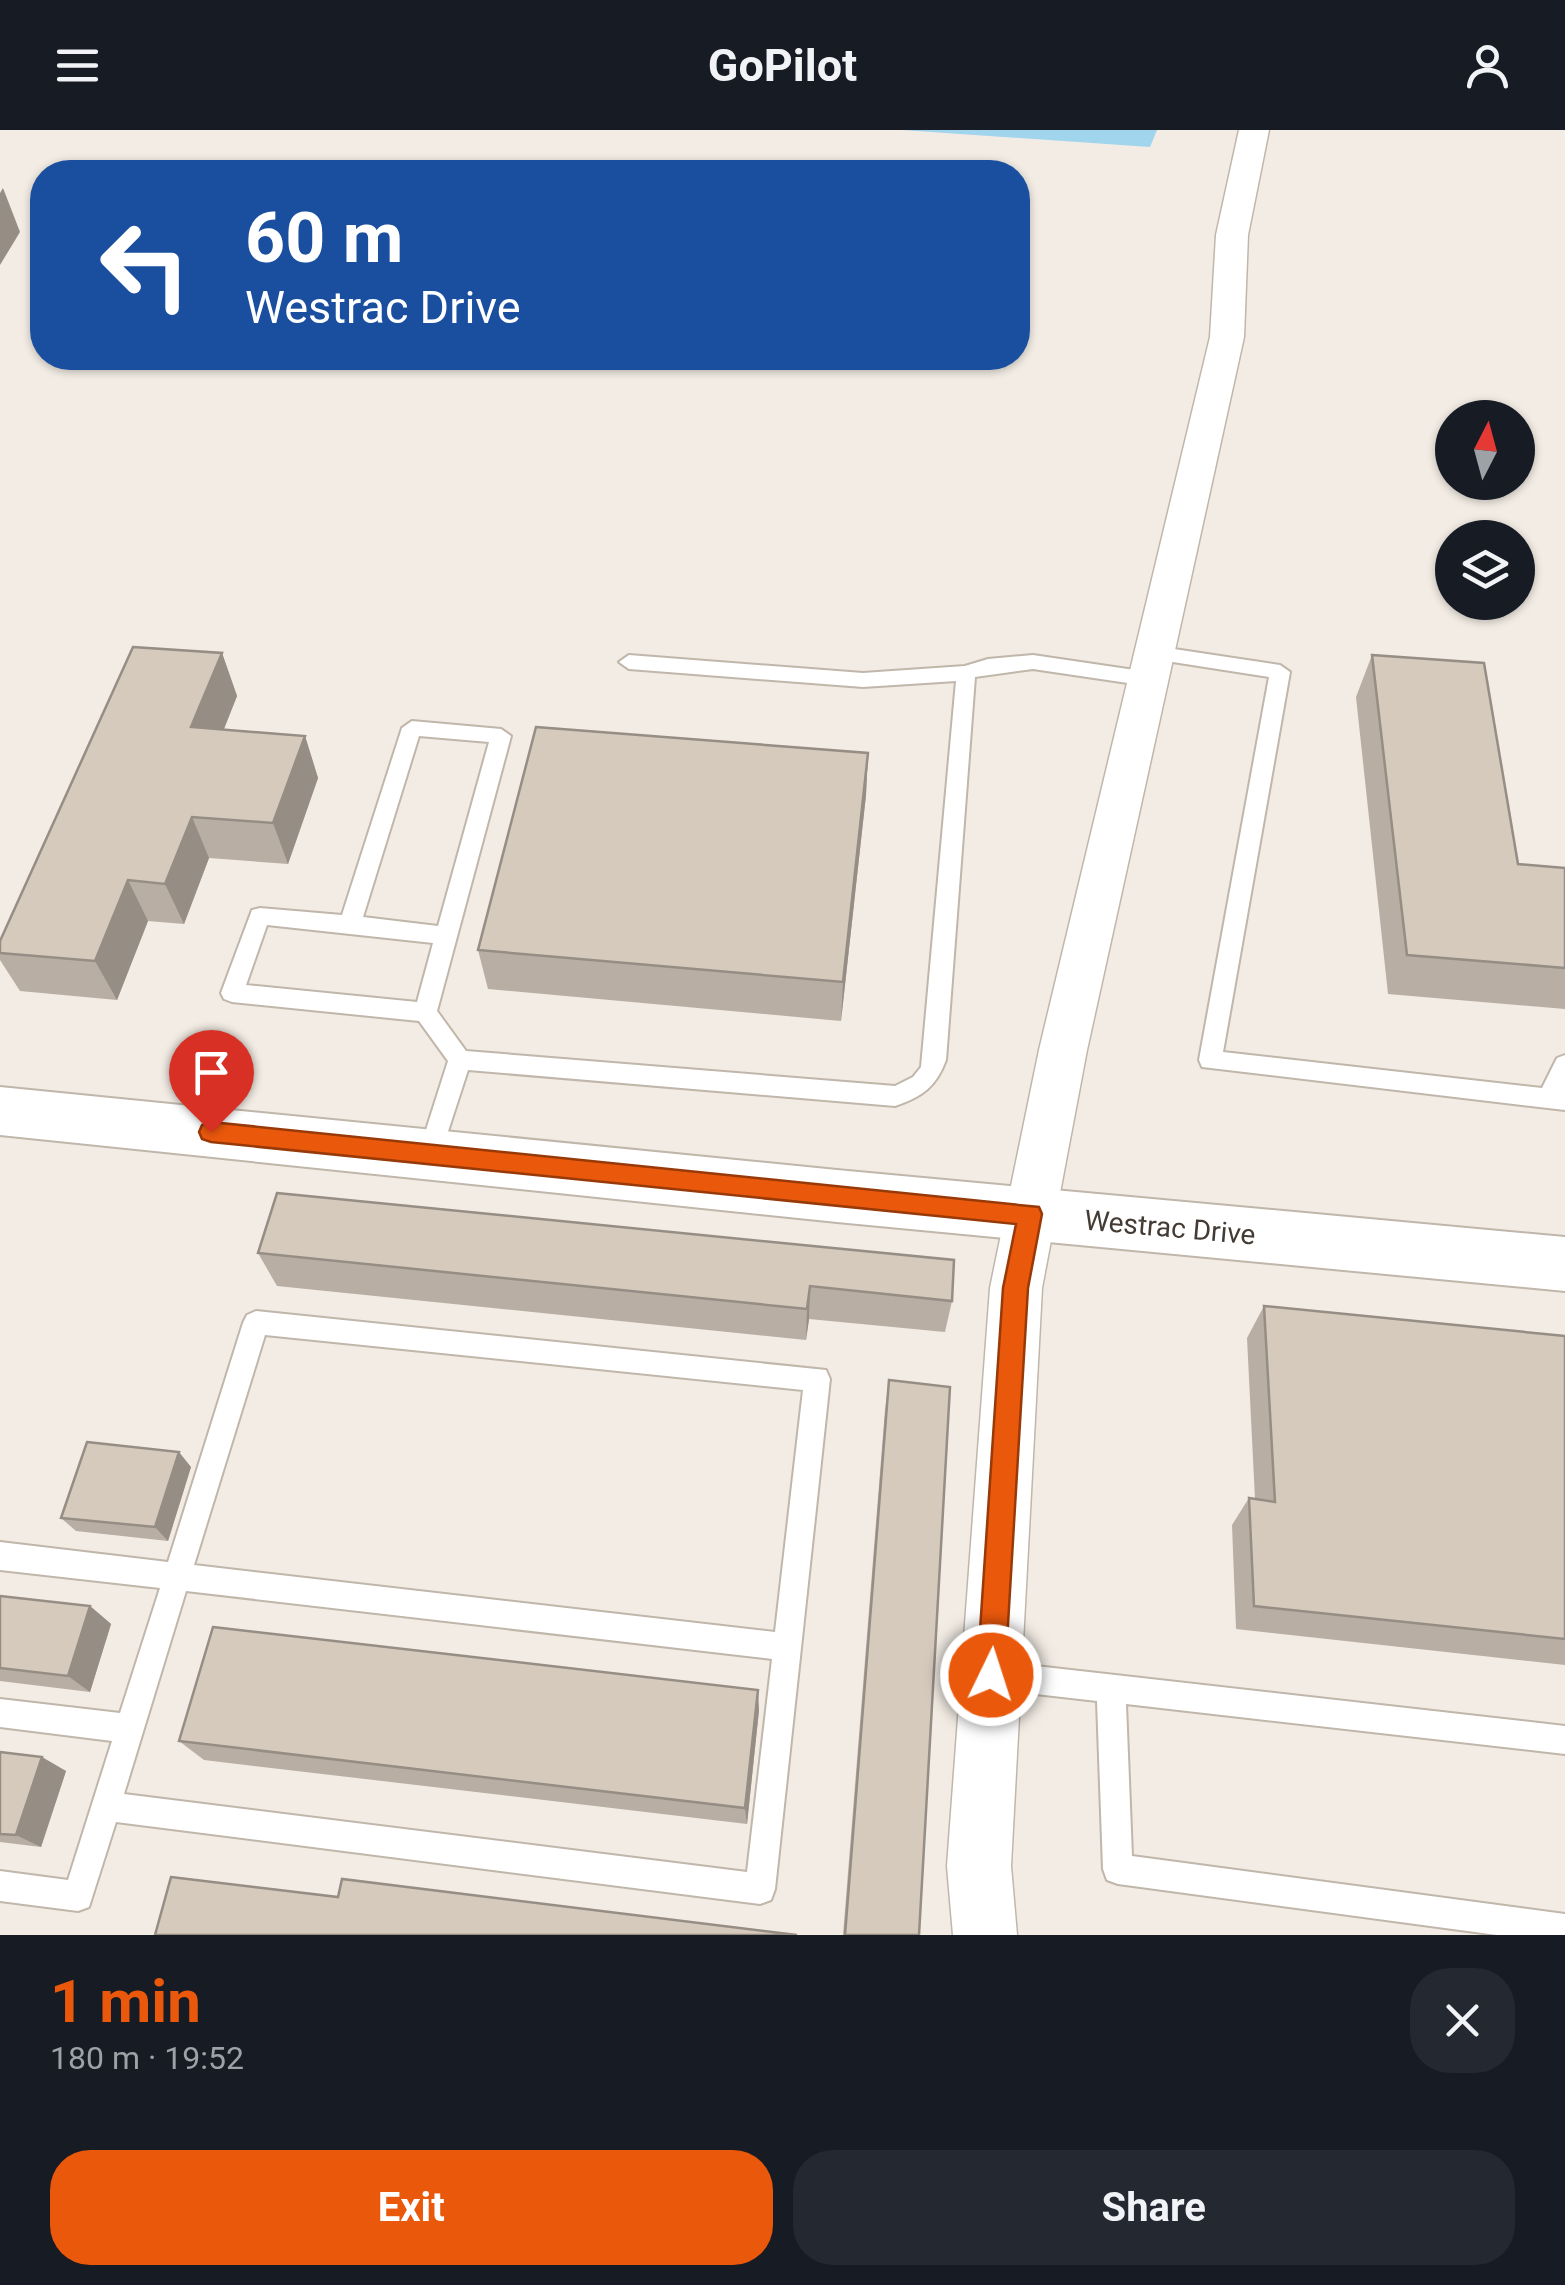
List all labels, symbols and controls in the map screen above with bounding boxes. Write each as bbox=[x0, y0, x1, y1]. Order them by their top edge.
icon: menu bbox=[50, 38, 105, 93]
icon: person bbox=[1460, 38, 1515, 93]
text: GoPilot bbox=[708, 39, 857, 92]
text: 60 m bbox=[245, 197, 403, 279]
icon: left bbox=[80, 200, 210, 330]
text: Westrac Drive bbox=[245, 281, 521, 334]
north arrow bbox=[1435, 400, 1535, 500]
map controls bbox=[1435, 400, 1535, 620]
button: layers bbox=[1435, 520, 1535, 620]
pin bbox=[169, 1030, 254, 1133]
icon: arrive bbox=[184, 1045, 239, 1100]
street label: Westrac Drive bbox=[1083, 1204, 1257, 1251]
position arrow bbox=[939, 1623, 1043, 1727]
text: 1 min bbox=[50, 1966, 201, 2037]
button: close bbox=[1410, 1968, 1515, 2073]
text: 180 m · 19:52 bbox=[50, 2039, 244, 2077]
button: Exit bbox=[50, 2150, 773, 2265]
button: Share bbox=[793, 2150, 1515, 2265]

